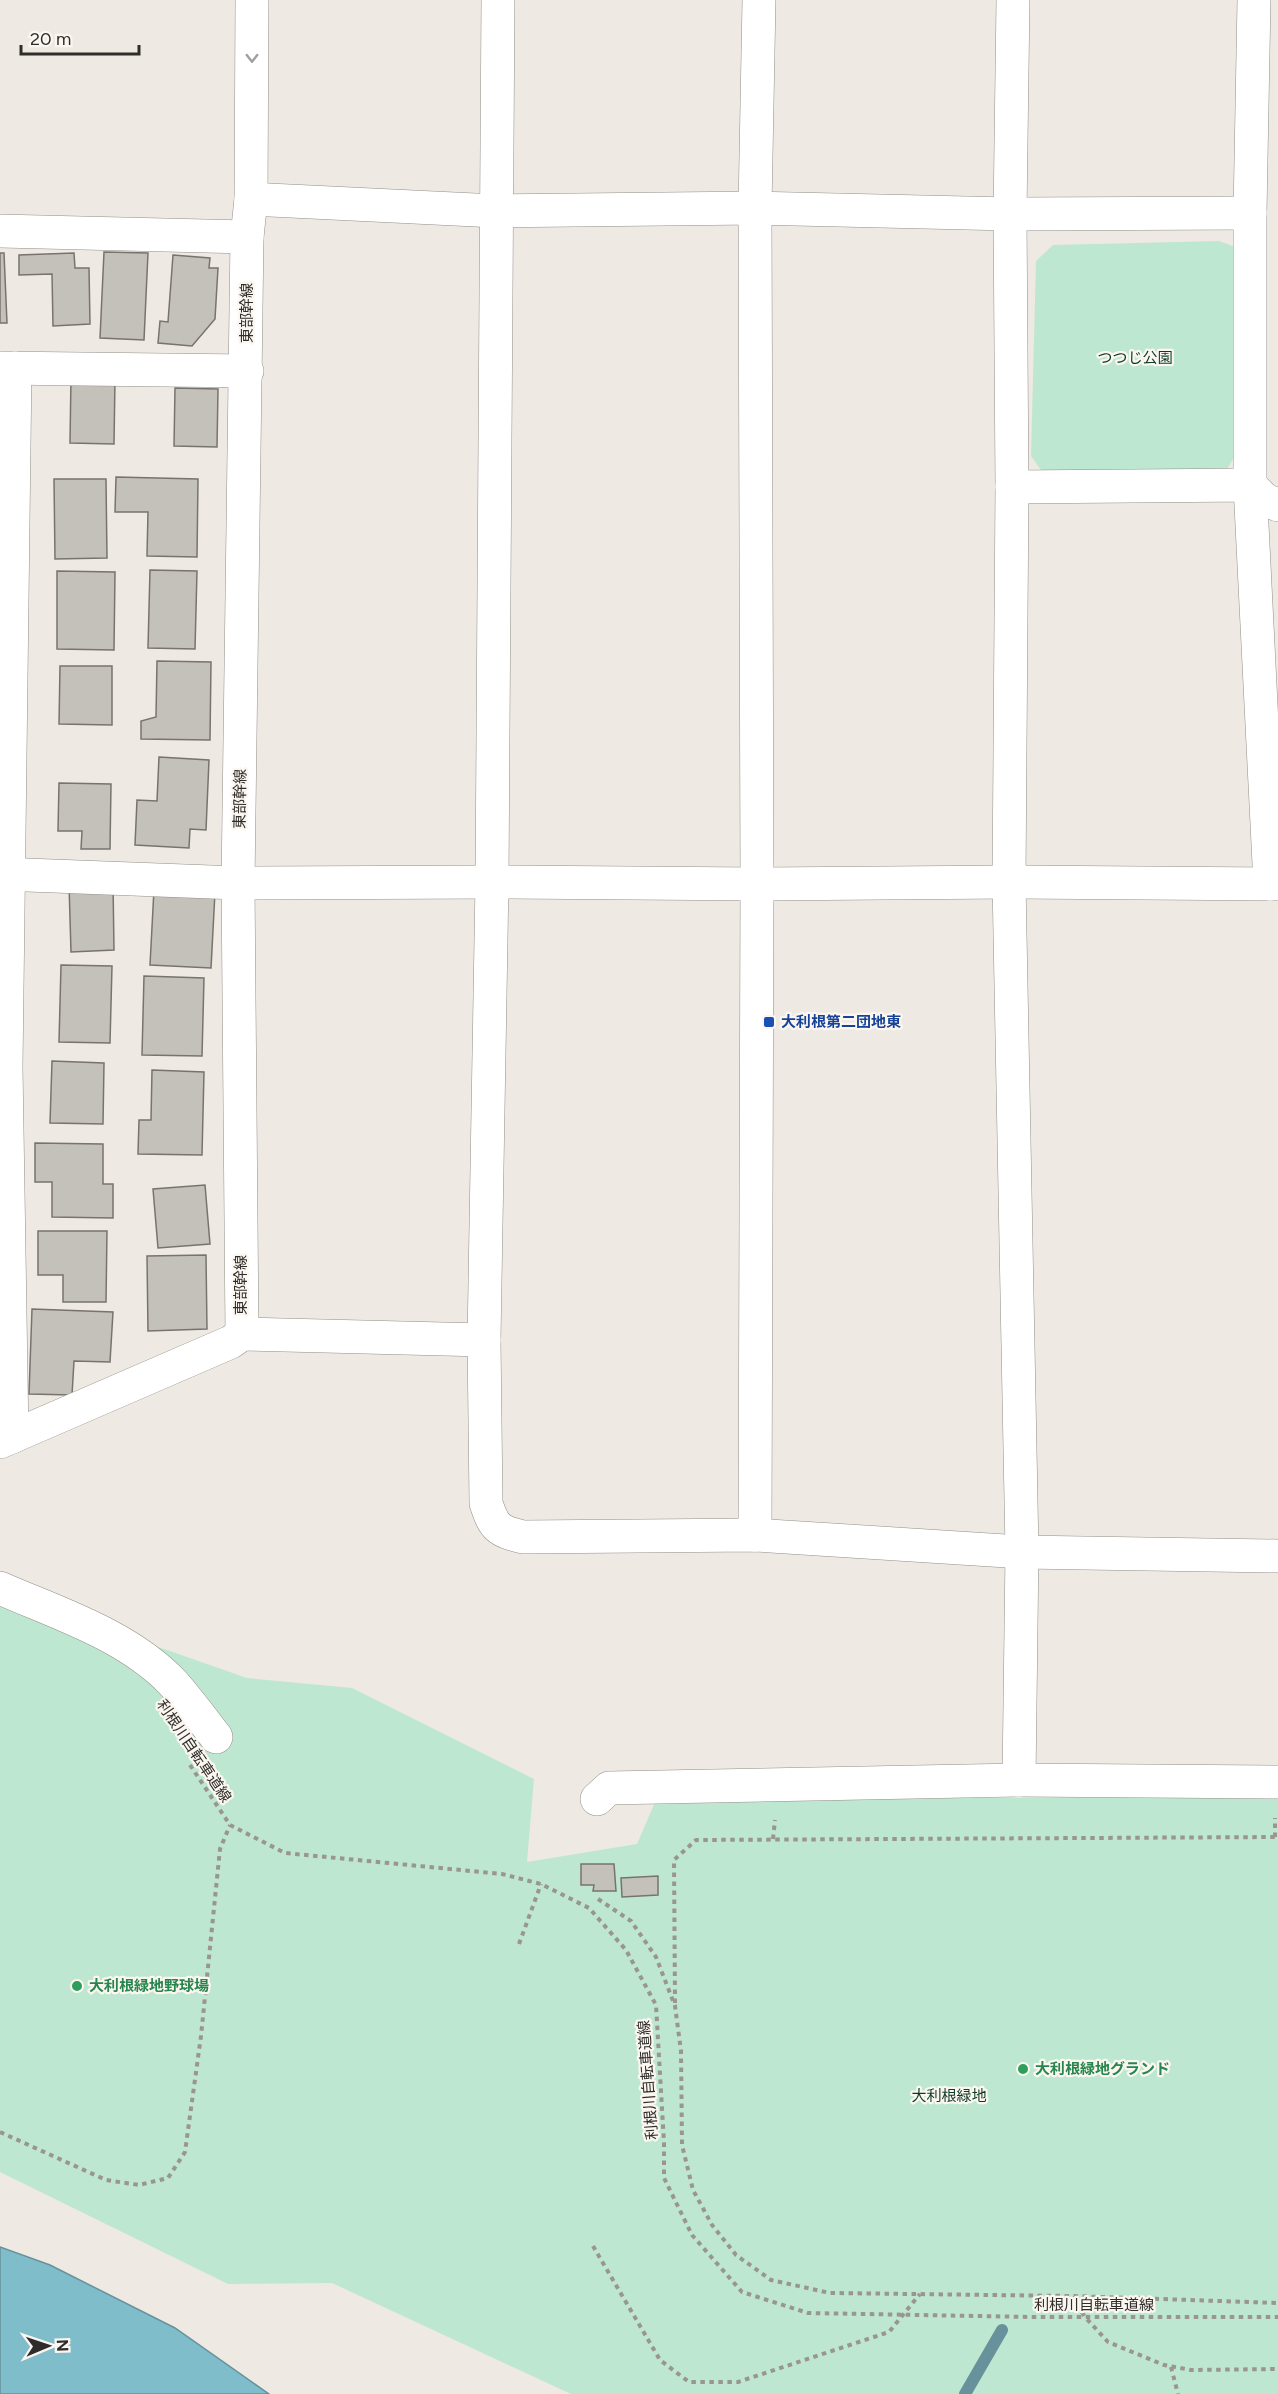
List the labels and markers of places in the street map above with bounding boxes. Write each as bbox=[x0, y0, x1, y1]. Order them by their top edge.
place label: 大利根第二団地東 bbox=[781, 1013, 901, 1031]
marker: 大利根第二団地東 bbox=[762, 1015, 776, 1029]
place label: 大利根緑地野球場 bbox=[89, 1977, 209, 1995]
marker: 大利根緑地野球場 bbox=[70, 1979, 84, 1993]
place label: 大利根緑地グランド bbox=[1035, 2060, 1170, 2078]
marker: 大利根緑地グランド bbox=[1016, 2062, 1030, 2076]

